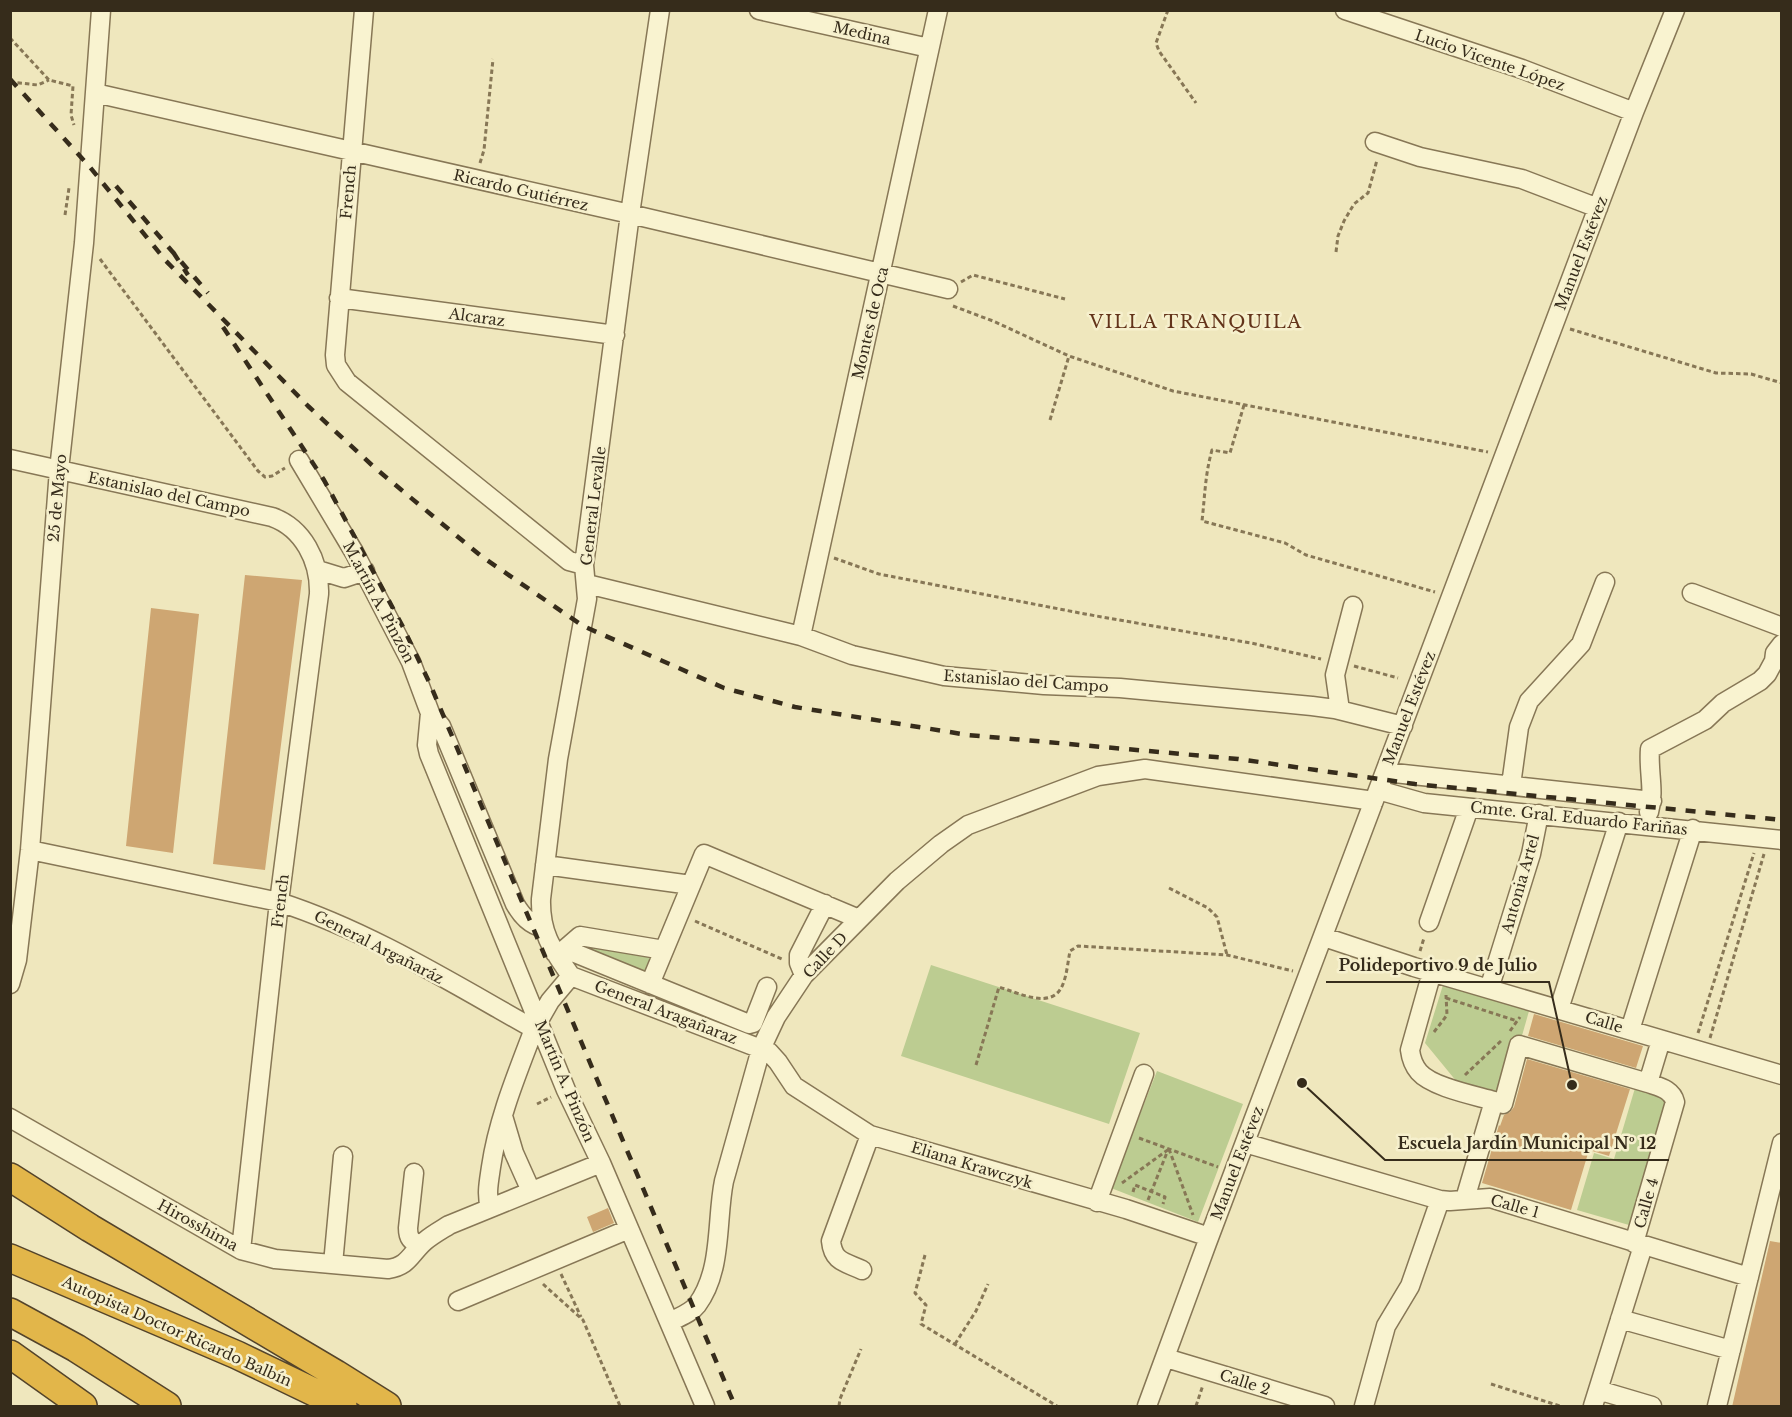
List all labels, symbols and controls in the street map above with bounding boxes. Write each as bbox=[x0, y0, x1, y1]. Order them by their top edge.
street label: Medina bbox=[831, 17, 893, 49]
street label: Lucio Vicente López bbox=[1412, 25, 1568, 95]
street label: French bbox=[336, 164, 360, 220]
street label: Ricardo Gutiérrez bbox=[452, 165, 590, 215]
street label: Manuel Estévez bbox=[1551, 193, 1611, 313]
street label: Montes de Oca bbox=[848, 264, 892, 381]
street label: Alcaraz bbox=[447, 304, 506, 330]
district label: VILLA TRANQUILA bbox=[1088, 311, 1303, 333]
street label: General Levalle bbox=[576, 445, 610, 567]
street label: 25 de Mayo bbox=[44, 453, 70, 543]
street label: Estanislao del Campo bbox=[86, 467, 252, 521]
street label: M.artín A. Pinzón bbox=[339, 538, 419, 666]
street label: Manuel Estévez bbox=[1379, 648, 1439, 768]
street label: Estanislao del Campo bbox=[943, 666, 1109, 696]
street label: Cmte. Gral. Eduardo Fariñas bbox=[1469, 797, 1689, 839]
street label: Antonia Artel bbox=[1496, 832, 1543, 937]
street label: French bbox=[267, 873, 293, 929]
street label: General Argañaráz bbox=[311, 906, 447, 988]
street label: Calle D bbox=[799, 928, 851, 982]
callout: Polideportivo 9 de Julio bbox=[1326, 948, 1549, 982]
text: Polideportivo 9 de Julio bbox=[1339, 955, 1537, 975]
street label: General Aragañaraz bbox=[592, 976, 740, 1048]
street label: Calle bbox=[1583, 1007, 1625, 1037]
street label: Martín A. Pinzón bbox=[531, 1017, 599, 1145]
street label: Manuel Estévez bbox=[1207, 1103, 1267, 1223]
callout: Escuela Jardín Municipal Nº 12 bbox=[1385, 1126, 1669, 1160]
text: Escuela Jardín Municipal Nº 12 bbox=[1397, 1133, 1657, 1153]
street label: Eliana Krawczyk bbox=[909, 1137, 1036, 1193]
street label: Calle 4 bbox=[1630, 1176, 1662, 1230]
street label: Calle 1 bbox=[1489, 1190, 1541, 1222]
street label: Hirosshima bbox=[154, 1195, 242, 1255]
street label: Autopista Doctor Ricardo Balbín bbox=[58, 1271, 295, 1390]
street label: Calle 2 bbox=[1217, 1365, 1273, 1399]

